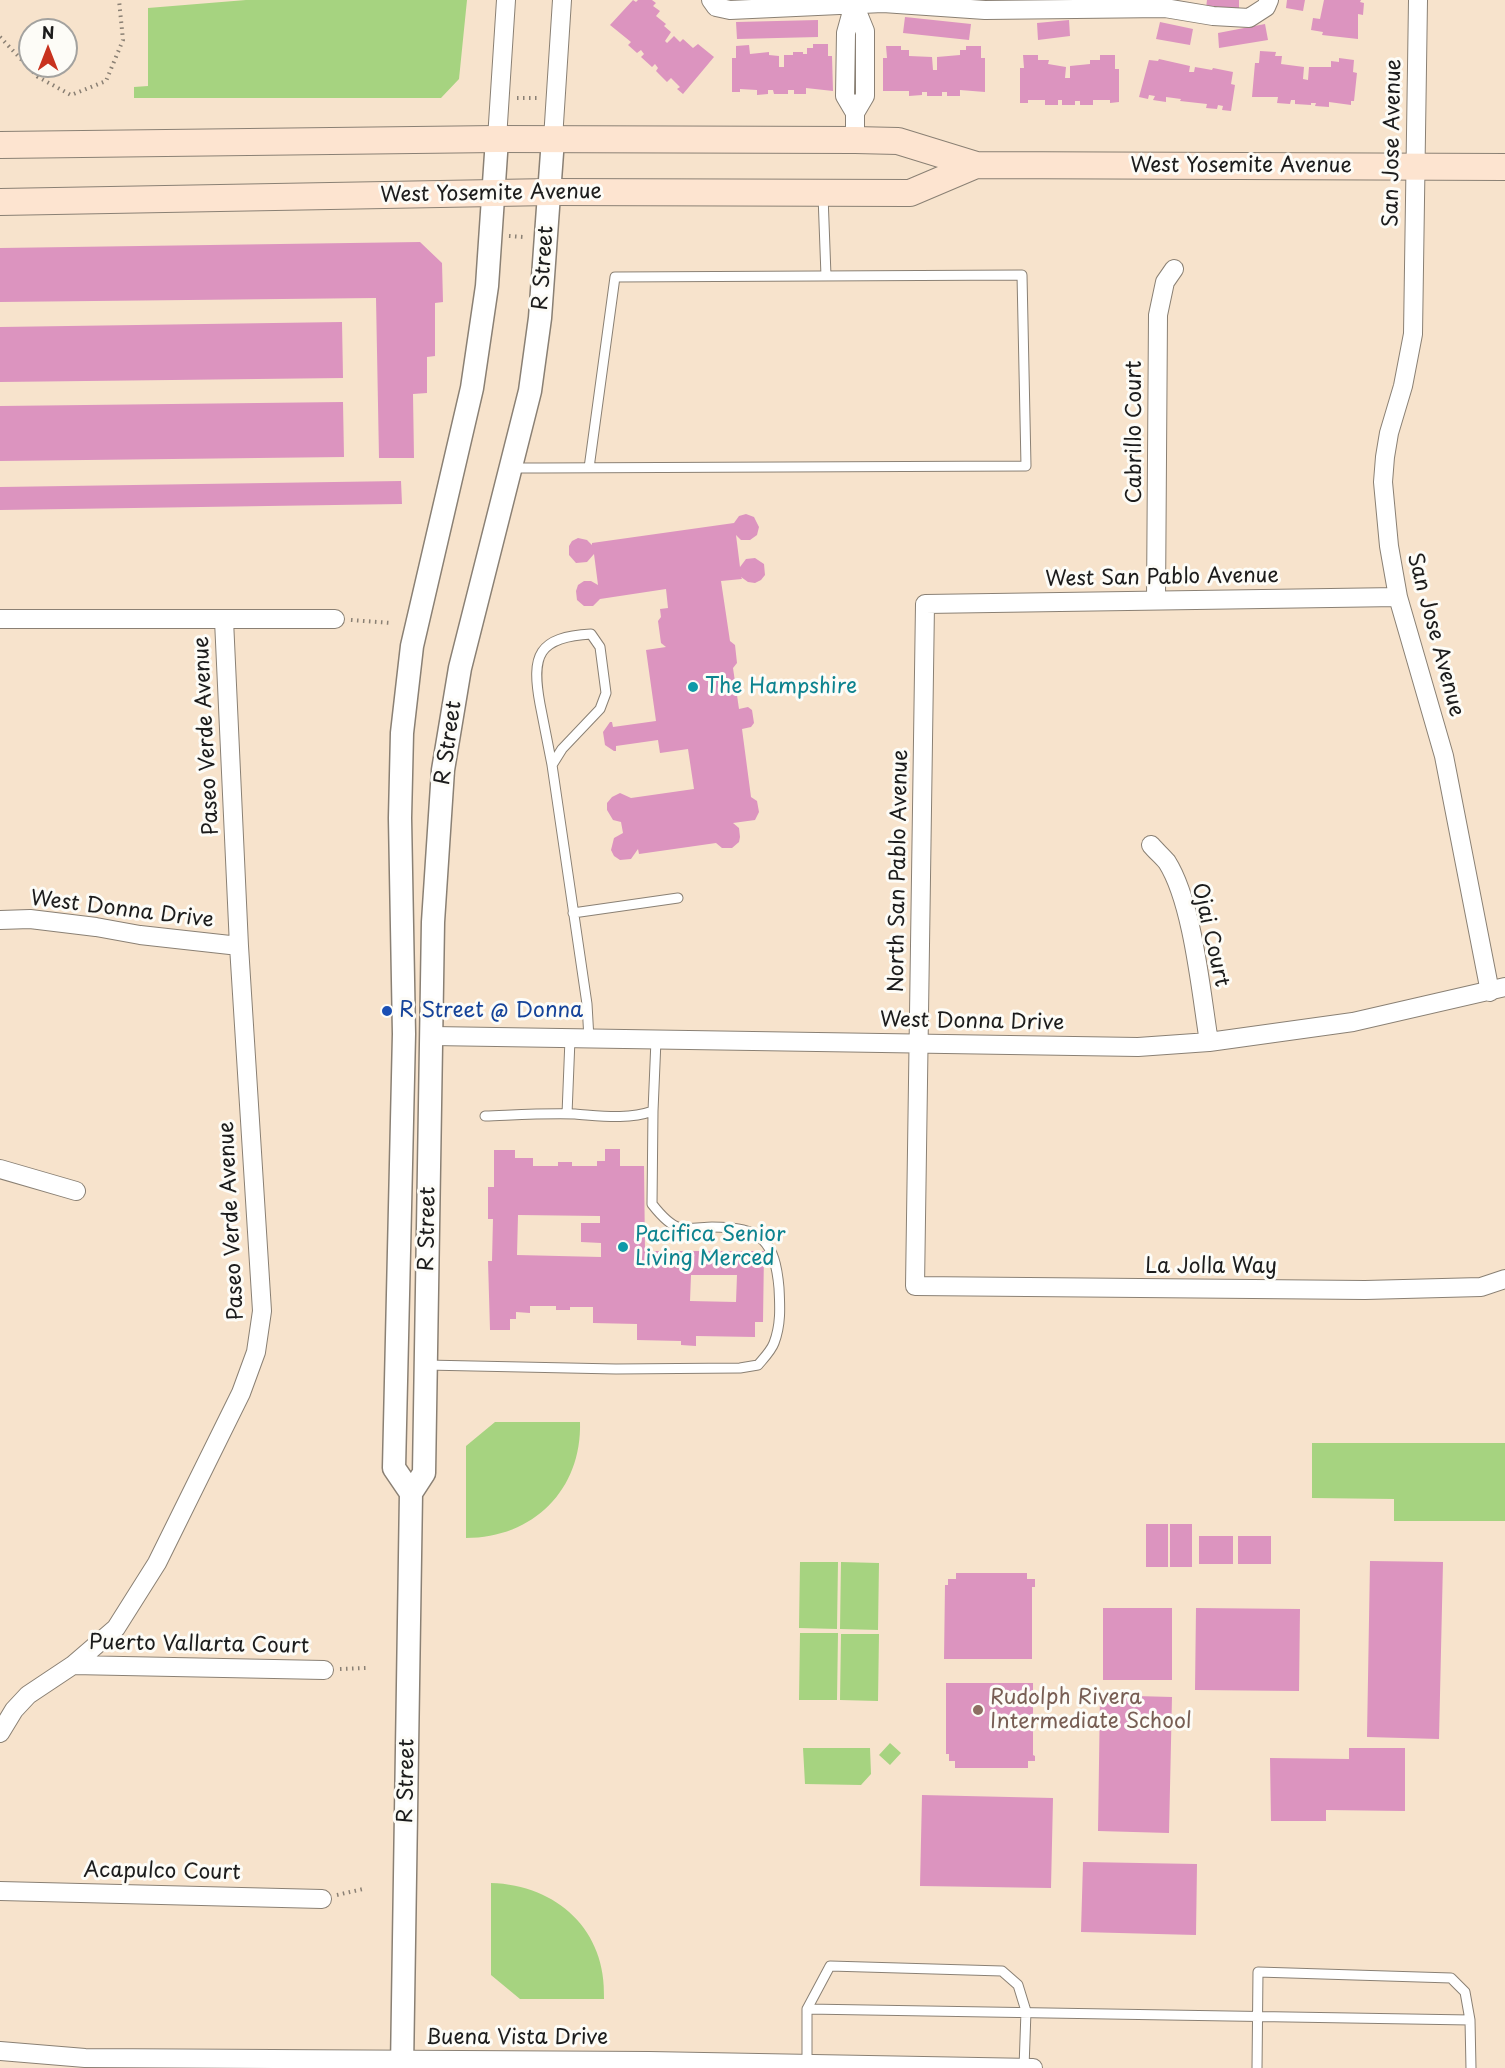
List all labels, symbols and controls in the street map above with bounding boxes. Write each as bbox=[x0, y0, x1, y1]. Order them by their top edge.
north arrow bbox=[18, 18, 78, 78]
text: N bbox=[42, 20, 54, 44]
street label: San Jose Avenue bbox=[1379, 59, 1407, 227]
street label: West Yosemite Avenue bbox=[1130, 153, 1352, 179]
street label: West Yosemite Avenue bbox=[380, 179, 602, 209]
street label: R Street bbox=[528, 225, 560, 311]
street label: Cabrillo Court bbox=[1122, 360, 1148, 504]
street label: San Jose Avenue bbox=[1401, 550, 1469, 720]
street label: West San Pablo Avenue bbox=[1045, 563, 1279, 593]
street label: Paseo Verde Avenue bbox=[189, 636, 225, 836]
place label: The Hampshire bbox=[705, 674, 857, 700]
marker: The Hampshire bbox=[686, 680, 700, 694]
street label: R Street bbox=[431, 699, 467, 787]
street label: North San Pablo Avenue bbox=[884, 749, 914, 993]
street label: Ojai Court bbox=[1186, 881, 1234, 989]
street label: West Donna Drive bbox=[29, 886, 215, 934]
place label: R Street @ Donna bbox=[399, 998, 583, 1024]
marker: R Street @ Donna bbox=[380, 1004, 394, 1018]
street label: West Donna Drive bbox=[880, 1008, 1064, 1036]
street label: Paseo Verde Avenue bbox=[214, 1121, 250, 1321]
street label: R Street bbox=[415, 1186, 441, 1272]
place label: Pacifica Senior Living Merced bbox=[635, 1222, 786, 1272]
marker: Pacifica Senior Living Merced bbox=[616, 1240, 630, 1254]
street label: La Jolla Way bbox=[1145, 1254, 1277, 1280]
street label: Puerto Vallarta Court bbox=[89, 1630, 309, 1660]
place label: Rudolph Rivera Intermediate School bbox=[990, 1685, 1192, 1735]
marker: Rudolph Rivera Intermediate School bbox=[971, 1703, 985, 1717]
street label: R Street bbox=[394, 1738, 420, 1824]
street label: Acapulco Court bbox=[83, 1858, 241, 1886]
street label: Buena Vista Drive bbox=[426, 2025, 608, 2051]

